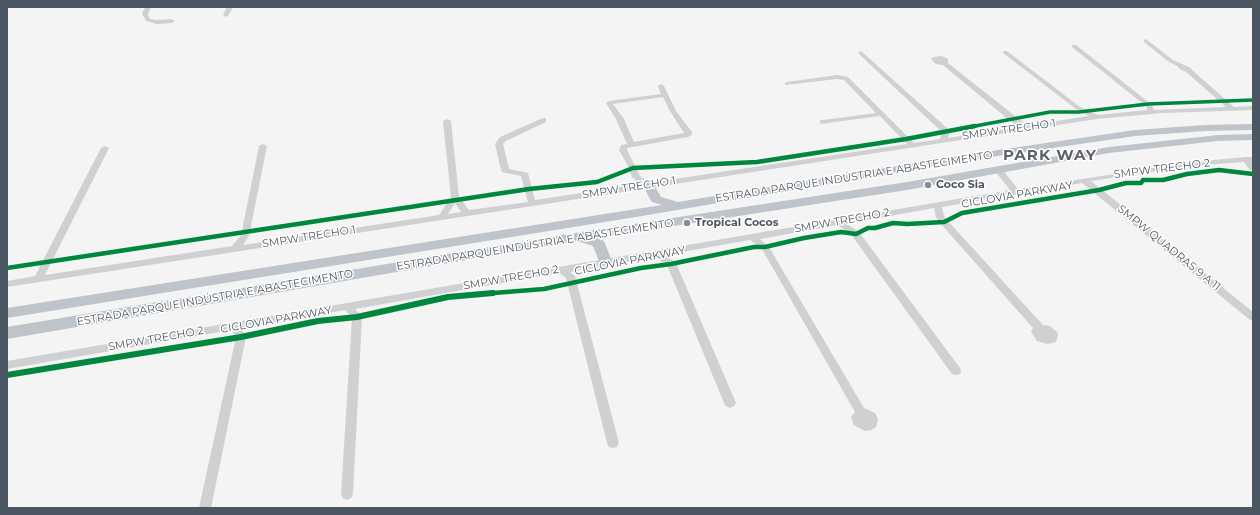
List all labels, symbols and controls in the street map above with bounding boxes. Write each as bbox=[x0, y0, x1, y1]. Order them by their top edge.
street label: SMPW TRECHO 1 bbox=[961, 117, 1057, 143]
district label: PARK WAY bbox=[1003, 147, 1097, 165]
street label: ESTRADA PARQUE INDÚSTRIA E ABASTECIMENTO bbox=[715, 149, 993, 205]
street label: SMPW TRECHO 2 bbox=[1113, 157, 1211, 181]
street label: SMPW TRECHO 1 bbox=[581, 174, 677, 202]
place label: Coco Sia bbox=[936, 178, 985, 192]
street label: CICLOVIA PARKWAY bbox=[960, 179, 1074, 211]
marker: Coco Sia bbox=[923, 180, 933, 190]
street label: SMPW QUADRAS 9 A 11 bbox=[1115, 202, 1223, 294]
street label: SMPW TRECHO 2 bbox=[793, 206, 891, 236]
place label: Tropical Cocos bbox=[695, 216, 779, 230]
street label: ESTRADA PARQUE INDÚSTRIA E ABASTECIMENTO bbox=[396, 217, 674, 273]
marker: Tropical Cocos bbox=[682, 218, 692, 228]
street label: SMPW TRECHO 1 bbox=[261, 223, 357, 251]
street label: CICLOVIA PARKWAY bbox=[573, 244, 687, 278]
street label: SMPW TRECHO 2 bbox=[462, 263, 560, 293]
street label: ESTRADA PARQUE INDÚSTRIA E ABASTECIMENTO bbox=[76, 267, 354, 329]
street label: CICLOVIA PARKWAY bbox=[219, 304, 333, 336]
street label: SMPW TRECHO 2 bbox=[107, 324, 205, 354]

